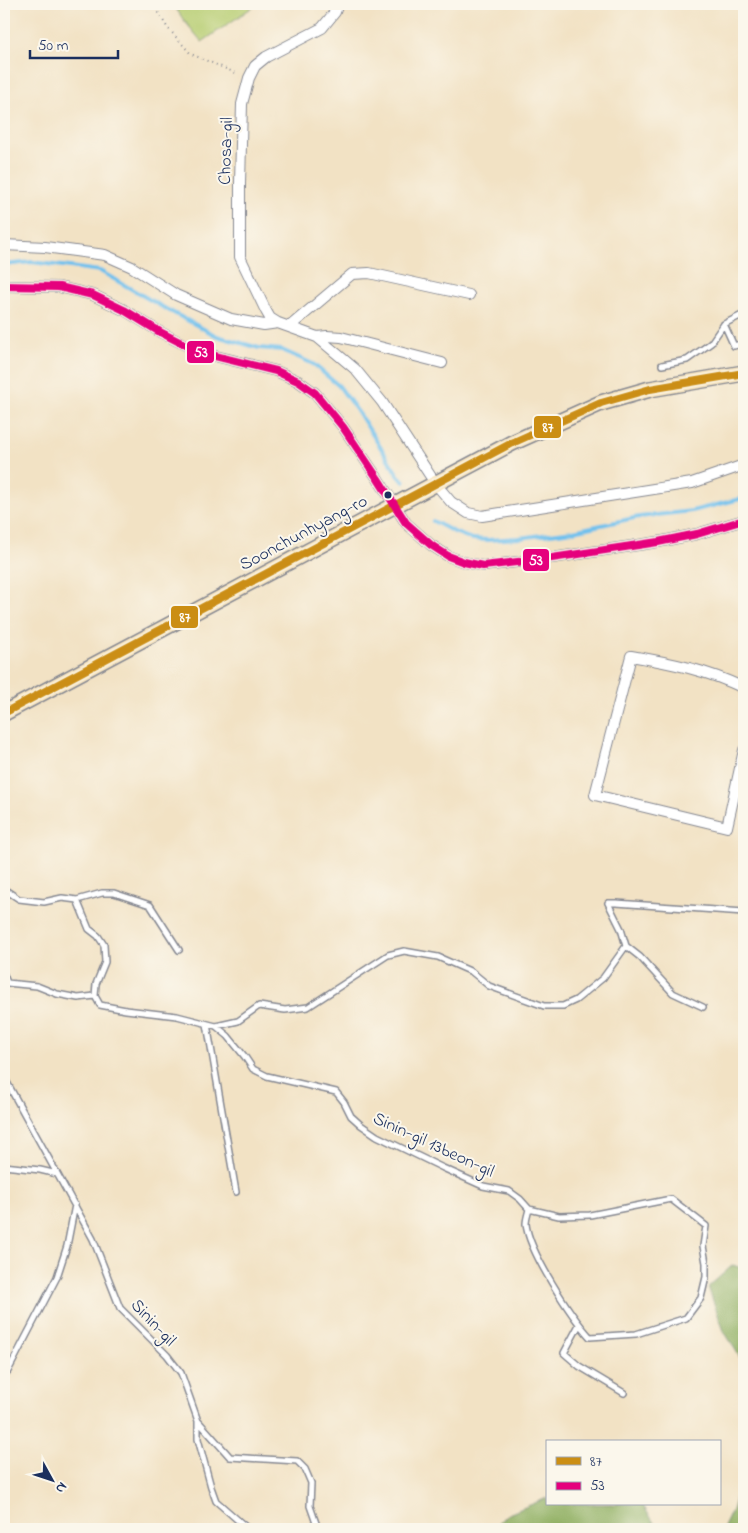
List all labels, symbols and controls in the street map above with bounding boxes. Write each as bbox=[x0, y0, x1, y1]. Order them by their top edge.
scale bar bbox=[30, 28, 118, 60]
text: 50 m bbox=[38, 35, 69, 57]
street label: Chosa-gil bbox=[213, 117, 242, 185]
line badge: 53 bbox=[186, 340, 215, 364]
text: 53 bbox=[194, 343, 208, 364]
line badge: 87 bbox=[533, 415, 562, 439]
text: 87 bbox=[541, 418, 554, 439]
street label: Soonchunhyang-ro bbox=[235, 489, 373, 579]
unlabelled marker bbox=[383, 490, 393, 500]
line badge: 53 bbox=[522, 548, 550, 572]
text: 53 bbox=[529, 551, 543, 572]
line badge: 87 bbox=[170, 605, 199, 629]
text: 87 bbox=[178, 608, 191, 629]
street label: Sinin-gil 13beon-gil bbox=[368, 1106, 498, 1186]
street label: Sinin-gil bbox=[123, 1294, 181, 1354]
legend bbox=[546, 1440, 720, 1506]
text: 87 bbox=[590, 1451, 602, 1473]
north arrow bbox=[28, 1456, 78, 1506]
text: 53 bbox=[590, 1475, 605, 1497]
text: N bbox=[50, 1477, 72, 1498]

